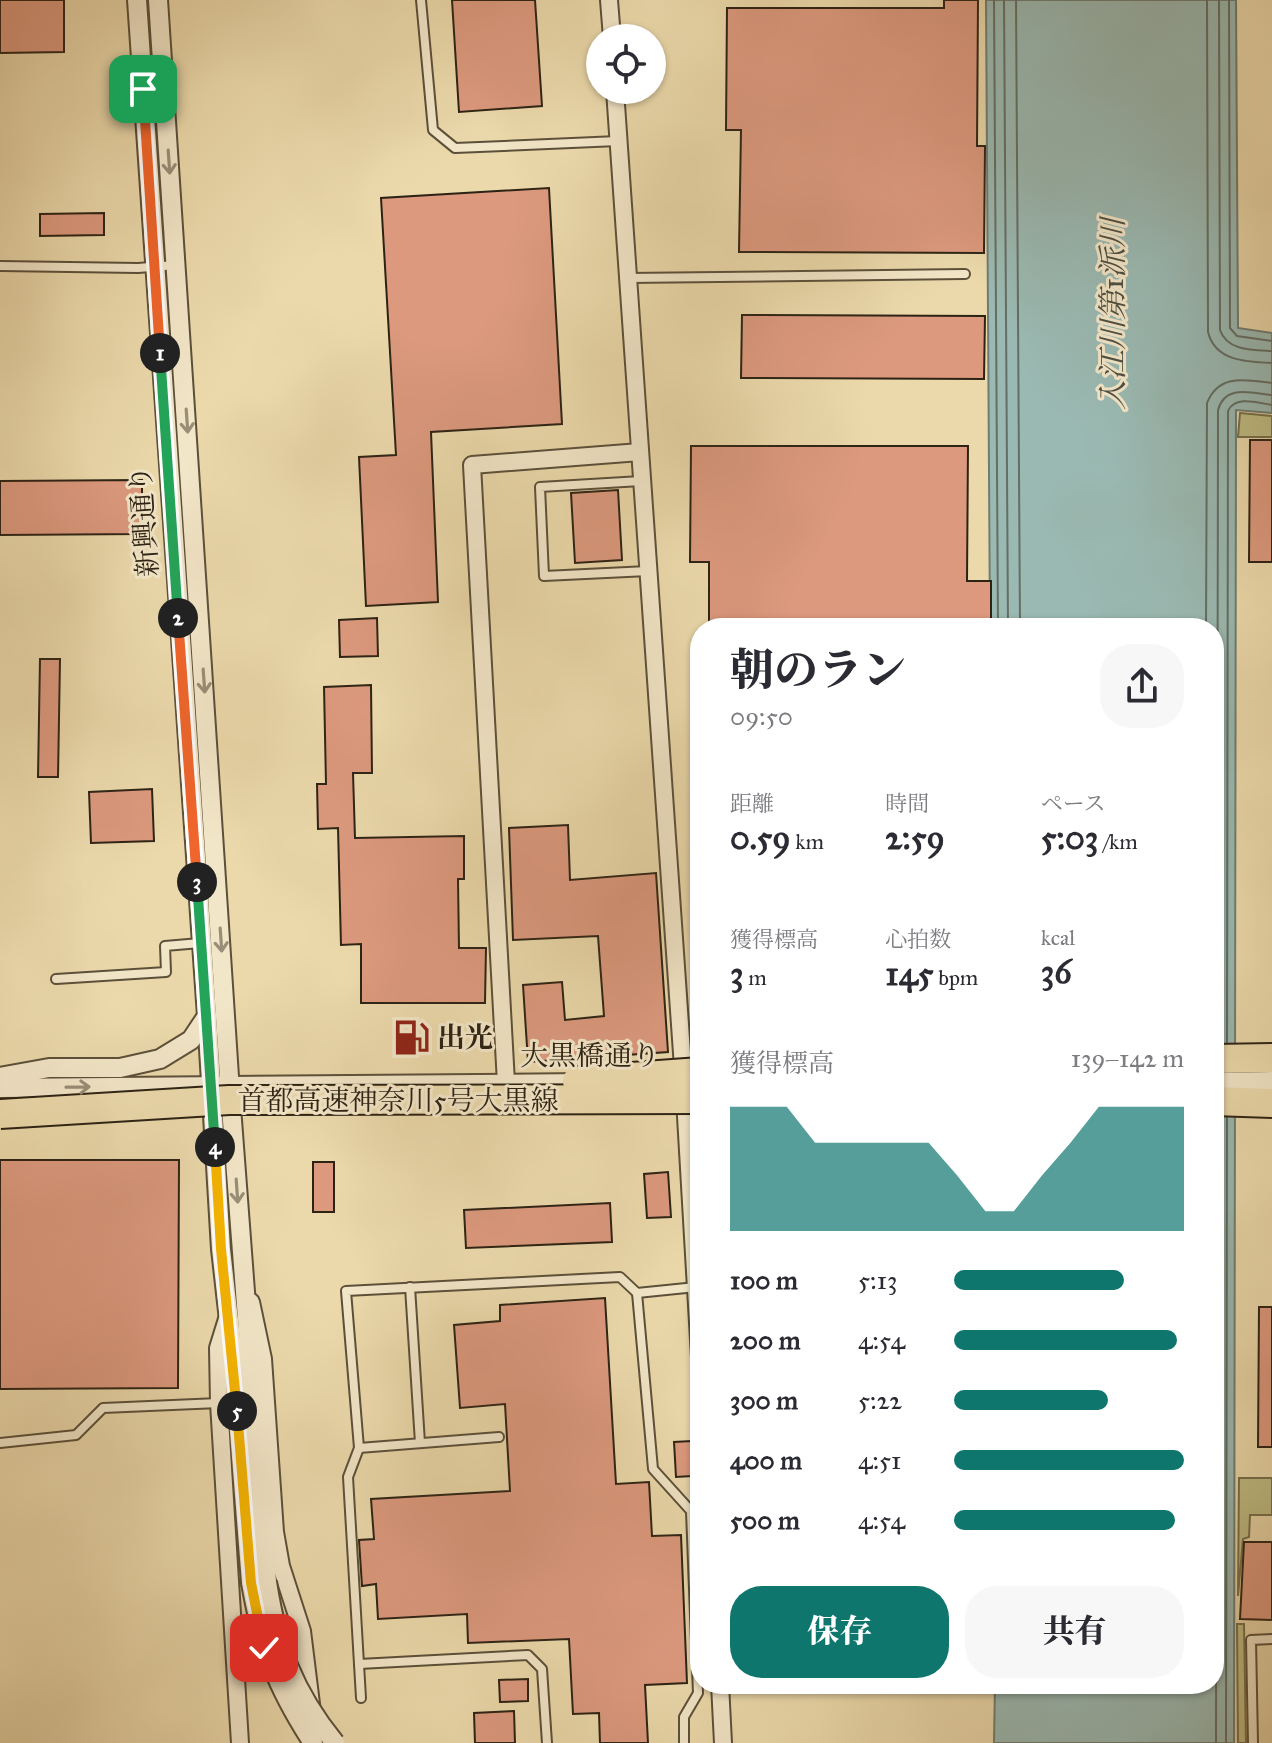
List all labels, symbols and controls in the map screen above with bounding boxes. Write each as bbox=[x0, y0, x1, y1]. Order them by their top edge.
map controls bbox=[586, 24, 666, 104]
button: locate bbox=[586, 24, 666, 104]
pin bbox=[109, 55, 177, 123]
icon: arrive bbox=[121, 67, 165, 111]
one-way arrow bbox=[162, 148, 177, 175]
water label: 入江川第1派川 bbox=[1095, 215, 1131, 410]
pin: 1 bbox=[140, 333, 180, 373]
text: 1 bbox=[156, 339, 164, 366]
one-way arrow bbox=[179, 407, 194, 434]
street label: 新興通り bbox=[123, 464, 165, 578]
pin: 2 bbox=[158, 598, 198, 638]
text: 2 bbox=[173, 604, 183, 631]
text: 朝のラン bbox=[730, 643, 906, 697]
button: share bbox=[1100, 644, 1184, 728]
one-way arrow bbox=[197, 667, 212, 693]
text: 09:50 bbox=[730, 700, 793, 732]
text: 距離 bbox=[730, 790, 774, 817]
text: 時間 bbox=[885, 790, 929, 817]
text: ペース bbox=[1041, 790, 1106, 817]
text: 0.59 bbox=[730, 817, 790, 858]
text: 2:59 bbox=[885, 817, 945, 858]
text: 5:03 bbox=[1041, 817, 1098, 858]
text: km bbox=[790, 828, 824, 855]
text: /km bbox=[1098, 828, 1138, 855]
pin: 3 bbox=[177, 862, 217, 902]
text: 3 bbox=[193, 868, 201, 895]
text: kcal bbox=[1041, 924, 1075, 951]
one-way arrow bbox=[214, 926, 229, 953]
text: 獲得標高 bbox=[730, 926, 818, 953]
text: 心拍数 bbox=[885, 926, 951, 953]
text: 36 bbox=[1041, 951, 1072, 992]
text: 3 bbox=[730, 953, 744, 994]
text: 145 bbox=[885, 953, 934, 994]
text: m bbox=[744, 964, 767, 991]
text: bpm bbox=[934, 964, 978, 991]
fuel station icon: 出光 bbox=[392, 1018, 430, 1056]
place label: 出光 bbox=[437, 1020, 493, 1055]
street label: 大黒橋通り bbox=[520, 1038, 660, 1073]
text: 139–142 m bbox=[1071, 1042, 1184, 1074]
text: 獲得標高 bbox=[730, 1047, 834, 1079]
one-way arrow bbox=[64, 1079, 91, 1095]
street label: 首都高速神奈川5号大黒線 bbox=[237, 1083, 559, 1118]
pin: 4 bbox=[195, 1127, 235, 1167]
text: 4 bbox=[209, 1133, 221, 1160]
one-way arrow bbox=[230, 1177, 245, 1204]
text: 100 m bbox=[730, 1264, 798, 1296]
text: 5:13 bbox=[858, 1264, 897, 1296]
text: 200 m bbox=[730, 1324, 801, 1356]
text: 4:54 bbox=[858, 1324, 905, 1356]
text: 300 m bbox=[730, 1384, 798, 1416]
text: 5:22 bbox=[858, 1384, 902, 1416]
pin: 5 bbox=[217, 1391, 257, 1431]
text: 5 bbox=[232, 1397, 242, 1424]
text: 400 m bbox=[730, 1444, 802, 1476]
text: 4:51 bbox=[858, 1444, 901, 1476]
text: 500 m bbox=[730, 1504, 800, 1536]
text: 4:54 bbox=[858, 1504, 905, 1536]
button: 保存 bbox=[730, 1586, 949, 1678]
button: 共有 bbox=[965, 1586, 1184, 1678]
pin bbox=[230, 1614, 298, 1682]
icon: check bbox=[242, 1626, 286, 1670]

